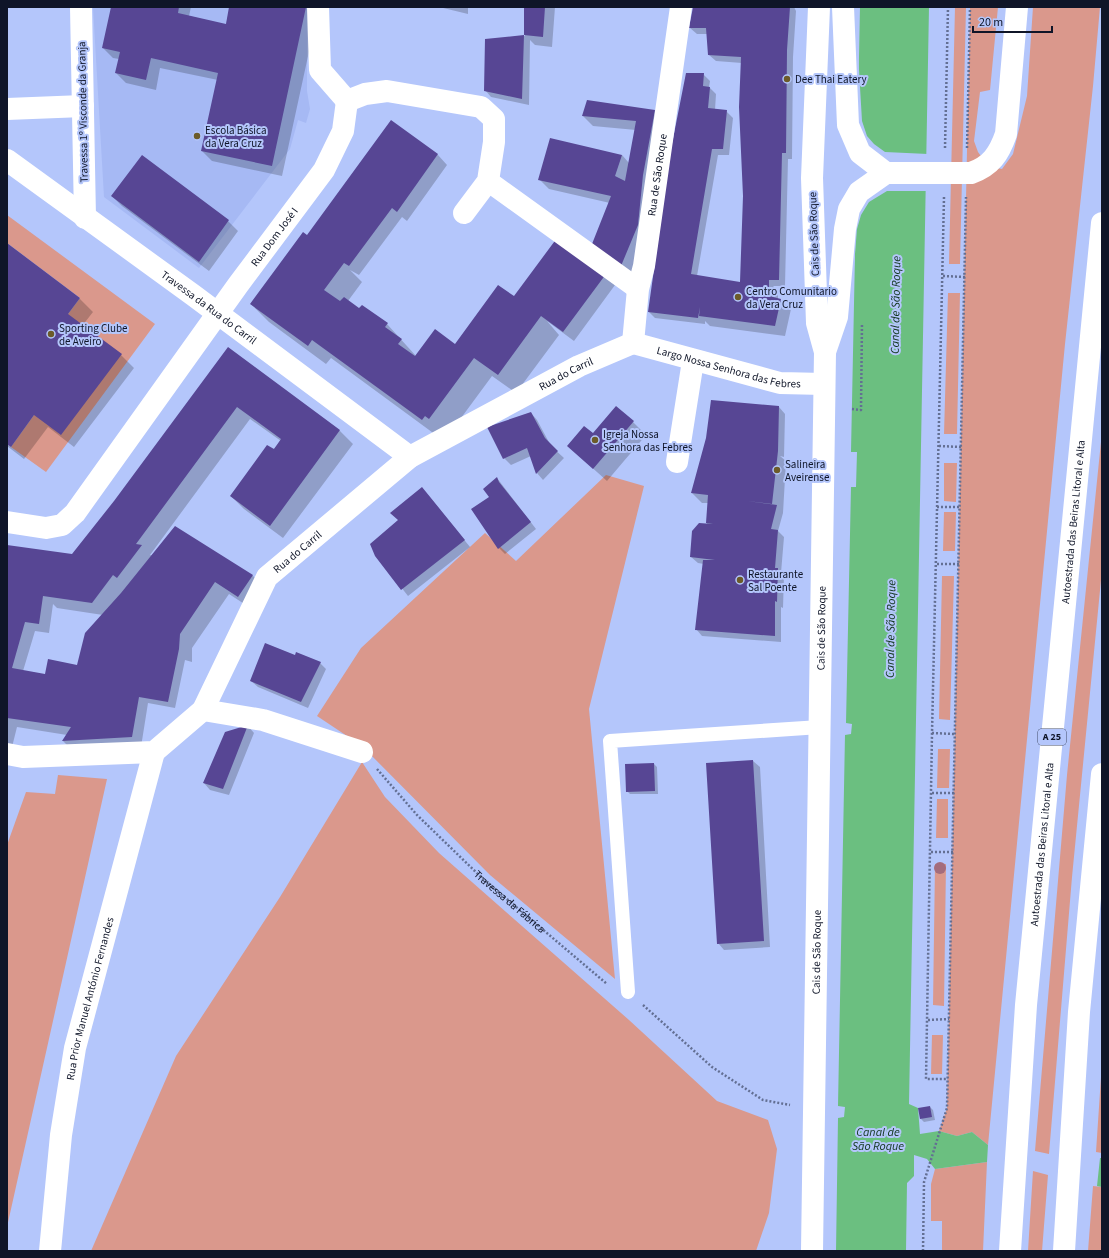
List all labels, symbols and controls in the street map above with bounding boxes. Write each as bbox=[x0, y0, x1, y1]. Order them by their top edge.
scale bar bbox=[973, 8, 1052, 34]
text: 20 m bbox=[979, 14, 1003, 31]
street label: Travessa 1º Visconde da Granja bbox=[74, 41, 92, 183]
place label: Dee Thai Eatery bbox=[795, 72, 867, 87]
marker: Dee Thai Eatery bbox=[782, 74, 792, 84]
place label: Escola Básica da Vera Cruz bbox=[205, 123, 266, 151]
marker: Escola Básica da Vera Cruz bbox=[192, 131, 202, 141]
street label: Rua de São Roque bbox=[644, 132, 670, 217]
street label: Cais de São Roque bbox=[805, 191, 823, 276]
street label: Rua Dom José I bbox=[247, 204, 301, 269]
water label: Canal de São Roque bbox=[887, 256, 905, 354]
street label: Travessa da Rua do Carril bbox=[158, 267, 260, 348]
place label: Centro Comunitario da Vera Cruz bbox=[746, 284, 837, 312]
marker: Centro Comunitario da Vera Cruz bbox=[733, 292, 743, 302]
place label: Sporting Clube de Aveiro bbox=[59, 321, 128, 349]
marker: Sporting Clube de Aveiro bbox=[46, 329, 56, 339]
street label: Largo Nossa Senhora das Febres bbox=[655, 342, 801, 391]
street label: Rua do Carril bbox=[536, 353, 595, 394]
place label: Igreja Nossa Senhora das Febres bbox=[603, 427, 693, 455]
marker: Igreja Nossa Senhora das Febres bbox=[590, 435, 600, 445]
street label: Autoestrada das Beiras Litoral e Alta bbox=[1058, 439, 1088, 604]
place label: Salineira Aveirense bbox=[785, 457, 830, 485]
marker: Salineira Aveirense bbox=[772, 465, 782, 475]
street label: Rua do Carril bbox=[270, 527, 325, 576]
place label: Restaurante Sal Poente bbox=[748, 567, 804, 595]
marker: Restaurante Sal Poente bbox=[735, 575, 745, 585]
water label: Canal de São Roque bbox=[882, 580, 900, 678]
street label: Cais de São Roque bbox=[813, 585, 829, 670]
road number: A 25 bbox=[1038, 729, 1066, 745]
street label: Autoestrada das Beiras Litoral e Alta bbox=[1026, 762, 1057, 927]
street label: Travessa da Fábrica bbox=[471, 867, 549, 936]
street label: Cais de São Roque bbox=[808, 909, 824, 994]
street label: Rua Prior Manuel António Fernandes bbox=[62, 915, 117, 1081]
water label: Canal de São Roque bbox=[852, 1124, 904, 1155]

